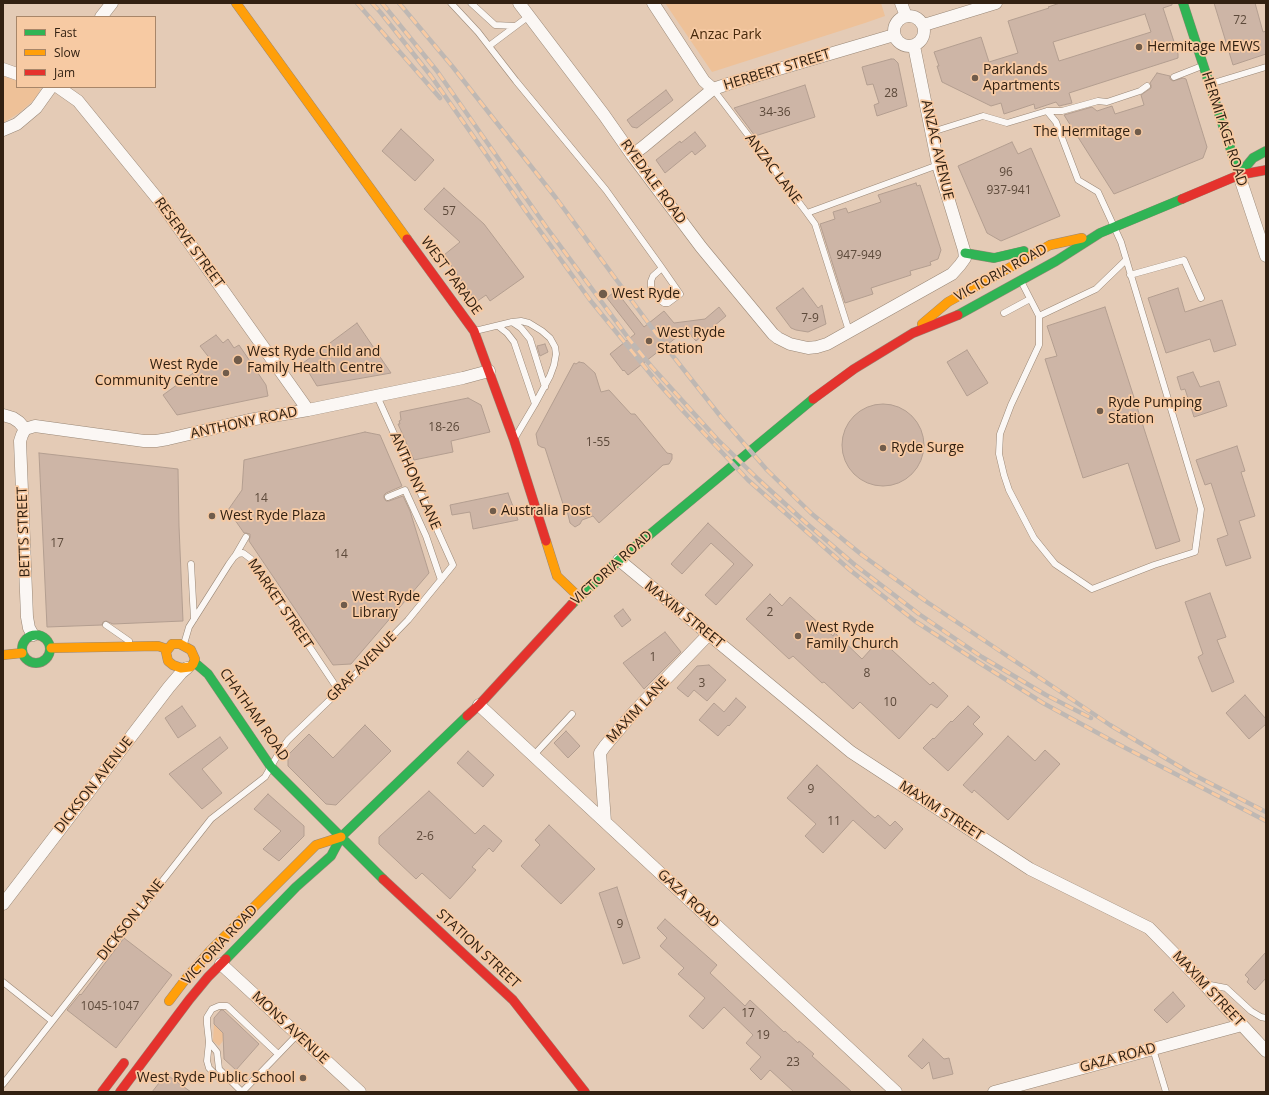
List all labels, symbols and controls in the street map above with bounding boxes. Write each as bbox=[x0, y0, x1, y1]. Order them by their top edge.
house number: 72 bbox=[1233, 14, 1247, 28]
legend bbox=[16, 16, 156, 88]
text: Fast bbox=[54, 24, 77, 41]
park label: Anzac Park bbox=[690, 27, 762, 43]
place label: Hermitage MEWS bbox=[1147, 39, 1260, 55]
marker: Hermitage MEWS bbox=[1134, 42, 1144, 52]
text: Slow bbox=[54, 44, 80, 61]
street label: HERBERT STREET bbox=[722, 46, 832, 94]
place label: Parklands Apartments bbox=[983, 62, 1060, 94]
text: Jam bbox=[54, 64, 75, 81]
street label: HERMITAGE ROAD bbox=[1197, 69, 1251, 189]
marker: Parklands Apartments bbox=[970, 73, 980, 83]
house number: 28 bbox=[884, 87, 898, 101]
street label: ANZAC AVENUE bbox=[917, 98, 957, 202]
house number: 34-36 bbox=[759, 106, 791, 120]
place label: The Hermitage bbox=[1034, 124, 1130, 140]
marker: The Hermitage bbox=[1133, 127, 1143, 137]
street label: ANZAC LANE bbox=[741, 131, 805, 207]
street label: RYEDALE ROAD bbox=[617, 136, 689, 228]
house number: 96 bbox=[999, 166, 1013, 180]
house number: 937-941 bbox=[986, 184, 1032, 198]
street label: RESERVE STREET bbox=[151, 195, 227, 291]
house number: 57 bbox=[442, 205, 456, 219]
street label: WEST PARADE bbox=[417, 234, 485, 318]
street label: VICTORIA ROAD bbox=[952, 241, 1050, 305]
house number: 947-949 bbox=[836, 249, 882, 263]
place label: West Ryde bbox=[612, 286, 680, 302]
marker: West Ryde bbox=[597, 288, 609, 300]
house number: 7-9 bbox=[801, 312, 819, 326]
place label: West Ryde Station bbox=[657, 325, 725, 358]
marker: West Ryde Station bbox=[644, 336, 654, 346]
place label: West Ryde Child and Family Health Centre bbox=[247, 344, 383, 376]
marker: West Ryde Child and Family Health Centre bbox=[232, 354, 244, 366]
place label: West Ryde Community Centre bbox=[95, 357, 218, 390]
marker: West Ryde Community Centre bbox=[221, 368, 231, 378]
place label: Ryde Pumping Station bbox=[1108, 395, 1202, 428]
street label: ANTHONY ROAD bbox=[189, 403, 299, 443]
marker: Ryde Pumping Station bbox=[1095, 406, 1105, 416]
house number: 18-26 bbox=[428, 421, 460, 435]
street label: ANTHONY LANE bbox=[386, 430, 444, 532]
house number: 1-55 bbox=[586, 436, 610, 450]
place label: Ryde Surge bbox=[891, 440, 964, 456]
marker: Ryde Surge bbox=[878, 443, 888, 453]
street label: BETTS STREET bbox=[14, 486, 34, 578]
house number: 14 bbox=[254, 492, 268, 506]
place label: Australia Post bbox=[501, 503, 591, 519]
marker: Australia Post bbox=[488, 506, 498, 516]
place label: West Ryde Plaza bbox=[220, 508, 326, 524]
marker: West Ryde Plaza bbox=[207, 511, 217, 521]
street label: VICTORIA ROAD bbox=[568, 527, 656, 609]
house number: 17 bbox=[50, 537, 64, 551]
house number: 14 bbox=[334, 548, 348, 562]
street label: MARKET STREET bbox=[244, 556, 316, 652]
street label: MAXIM STREET bbox=[641, 578, 727, 652]
place label: West Ryde Library bbox=[352, 589, 420, 622]
marker: West Ryde Library bbox=[339, 600, 349, 610]
house number: 2 bbox=[767, 606, 773, 620]
place label: West Ryde Family Church bbox=[806, 620, 899, 652]
street label: GRAF AVENUE bbox=[324, 629, 400, 705]
marker: West Ryde Family Church bbox=[793, 631, 803, 641]
house number: 1 bbox=[650, 651, 656, 665]
street label: CHATHAM ROAD bbox=[216, 665, 292, 765]
house number: 8 bbox=[864, 667, 870, 681]
street label: MAXIM LANE bbox=[603, 673, 673, 747]
house number: 3 bbox=[699, 677, 705, 691]
house number: 10 bbox=[883, 696, 897, 710]
street label: DICKSON AVENUE bbox=[51, 733, 137, 837]
street label: MAXIM STREET bbox=[896, 778, 986, 844]
house number: 9 bbox=[808, 783, 814, 797]
house number: 11 bbox=[827, 815, 841, 829]
house number: 2-6 bbox=[416, 830, 434, 844]
street label: GAZA ROAD bbox=[654, 866, 722, 932]
street label: DICKSON LANE bbox=[94, 876, 168, 964]
street label: VICTORIA ROAD bbox=[179, 902, 261, 988]
street label: STATION STREET bbox=[433, 906, 523, 992]
house number: 9 bbox=[617, 918, 623, 932]
street label: MAXIM STREET bbox=[1169, 948, 1247, 1030]
street label: MONS AVENUE bbox=[248, 988, 332, 1068]
house number: 1045-1047 bbox=[81, 1000, 139, 1014]
house number: 17 bbox=[741, 1007, 755, 1021]
house number: 19 bbox=[756, 1029, 770, 1043]
street label: GAZA ROAD bbox=[1078, 1040, 1158, 1076]
house number: 23 bbox=[786, 1056, 800, 1070]
place label: West Ryde Public School bbox=[137, 1070, 295, 1086]
marker: West Ryde Public School bbox=[298, 1073, 308, 1083]

